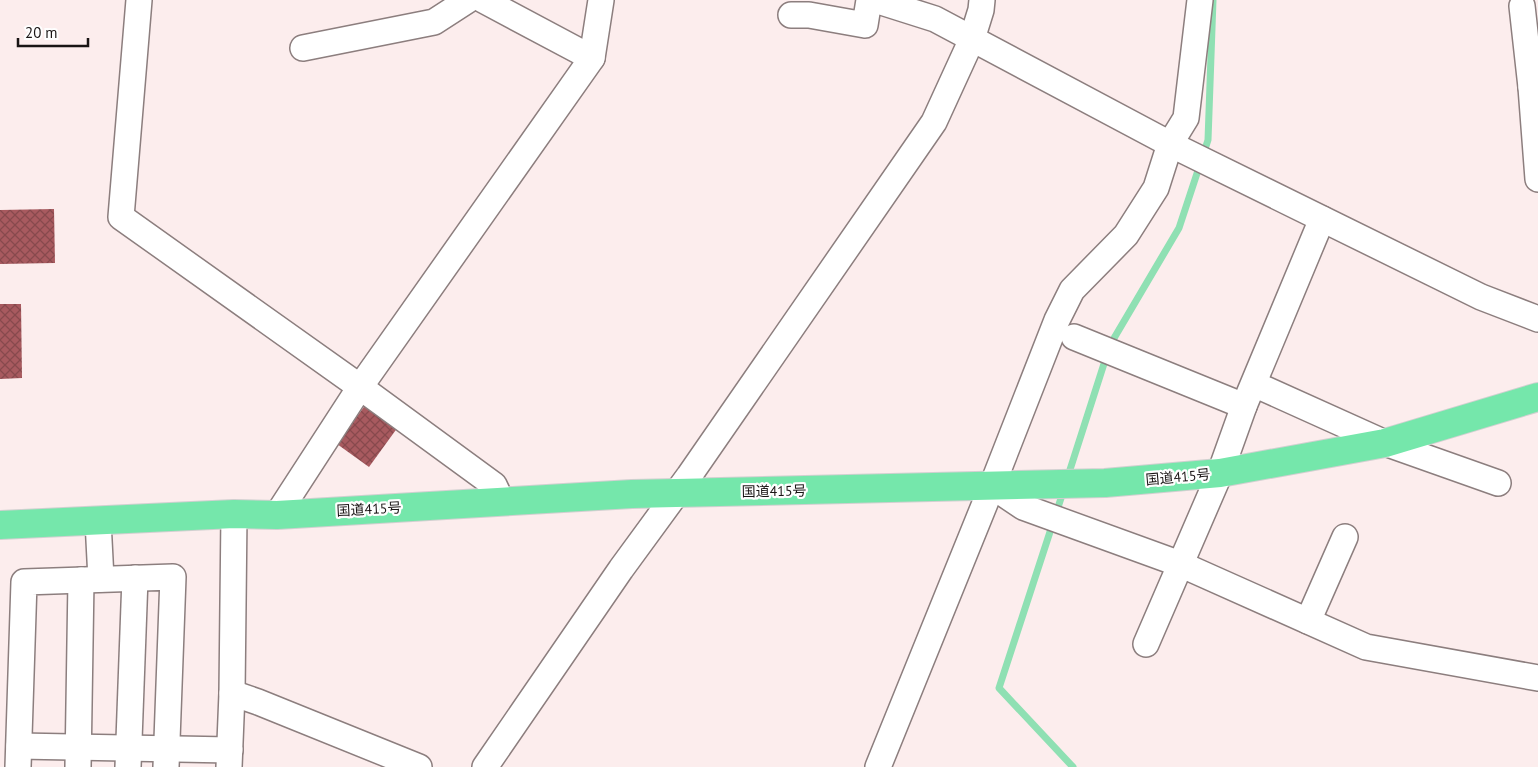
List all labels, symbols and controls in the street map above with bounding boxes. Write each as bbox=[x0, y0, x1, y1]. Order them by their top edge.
scale bar bbox=[18, 15, 88, 47]
text: 20 m bbox=[25, 23, 58, 42]
street label: 国道415号 bbox=[1145, 465, 1211, 489]
street label: 国道415号 bbox=[741, 481, 807, 501]
street label: 国道415号 bbox=[336, 498, 402, 520]

